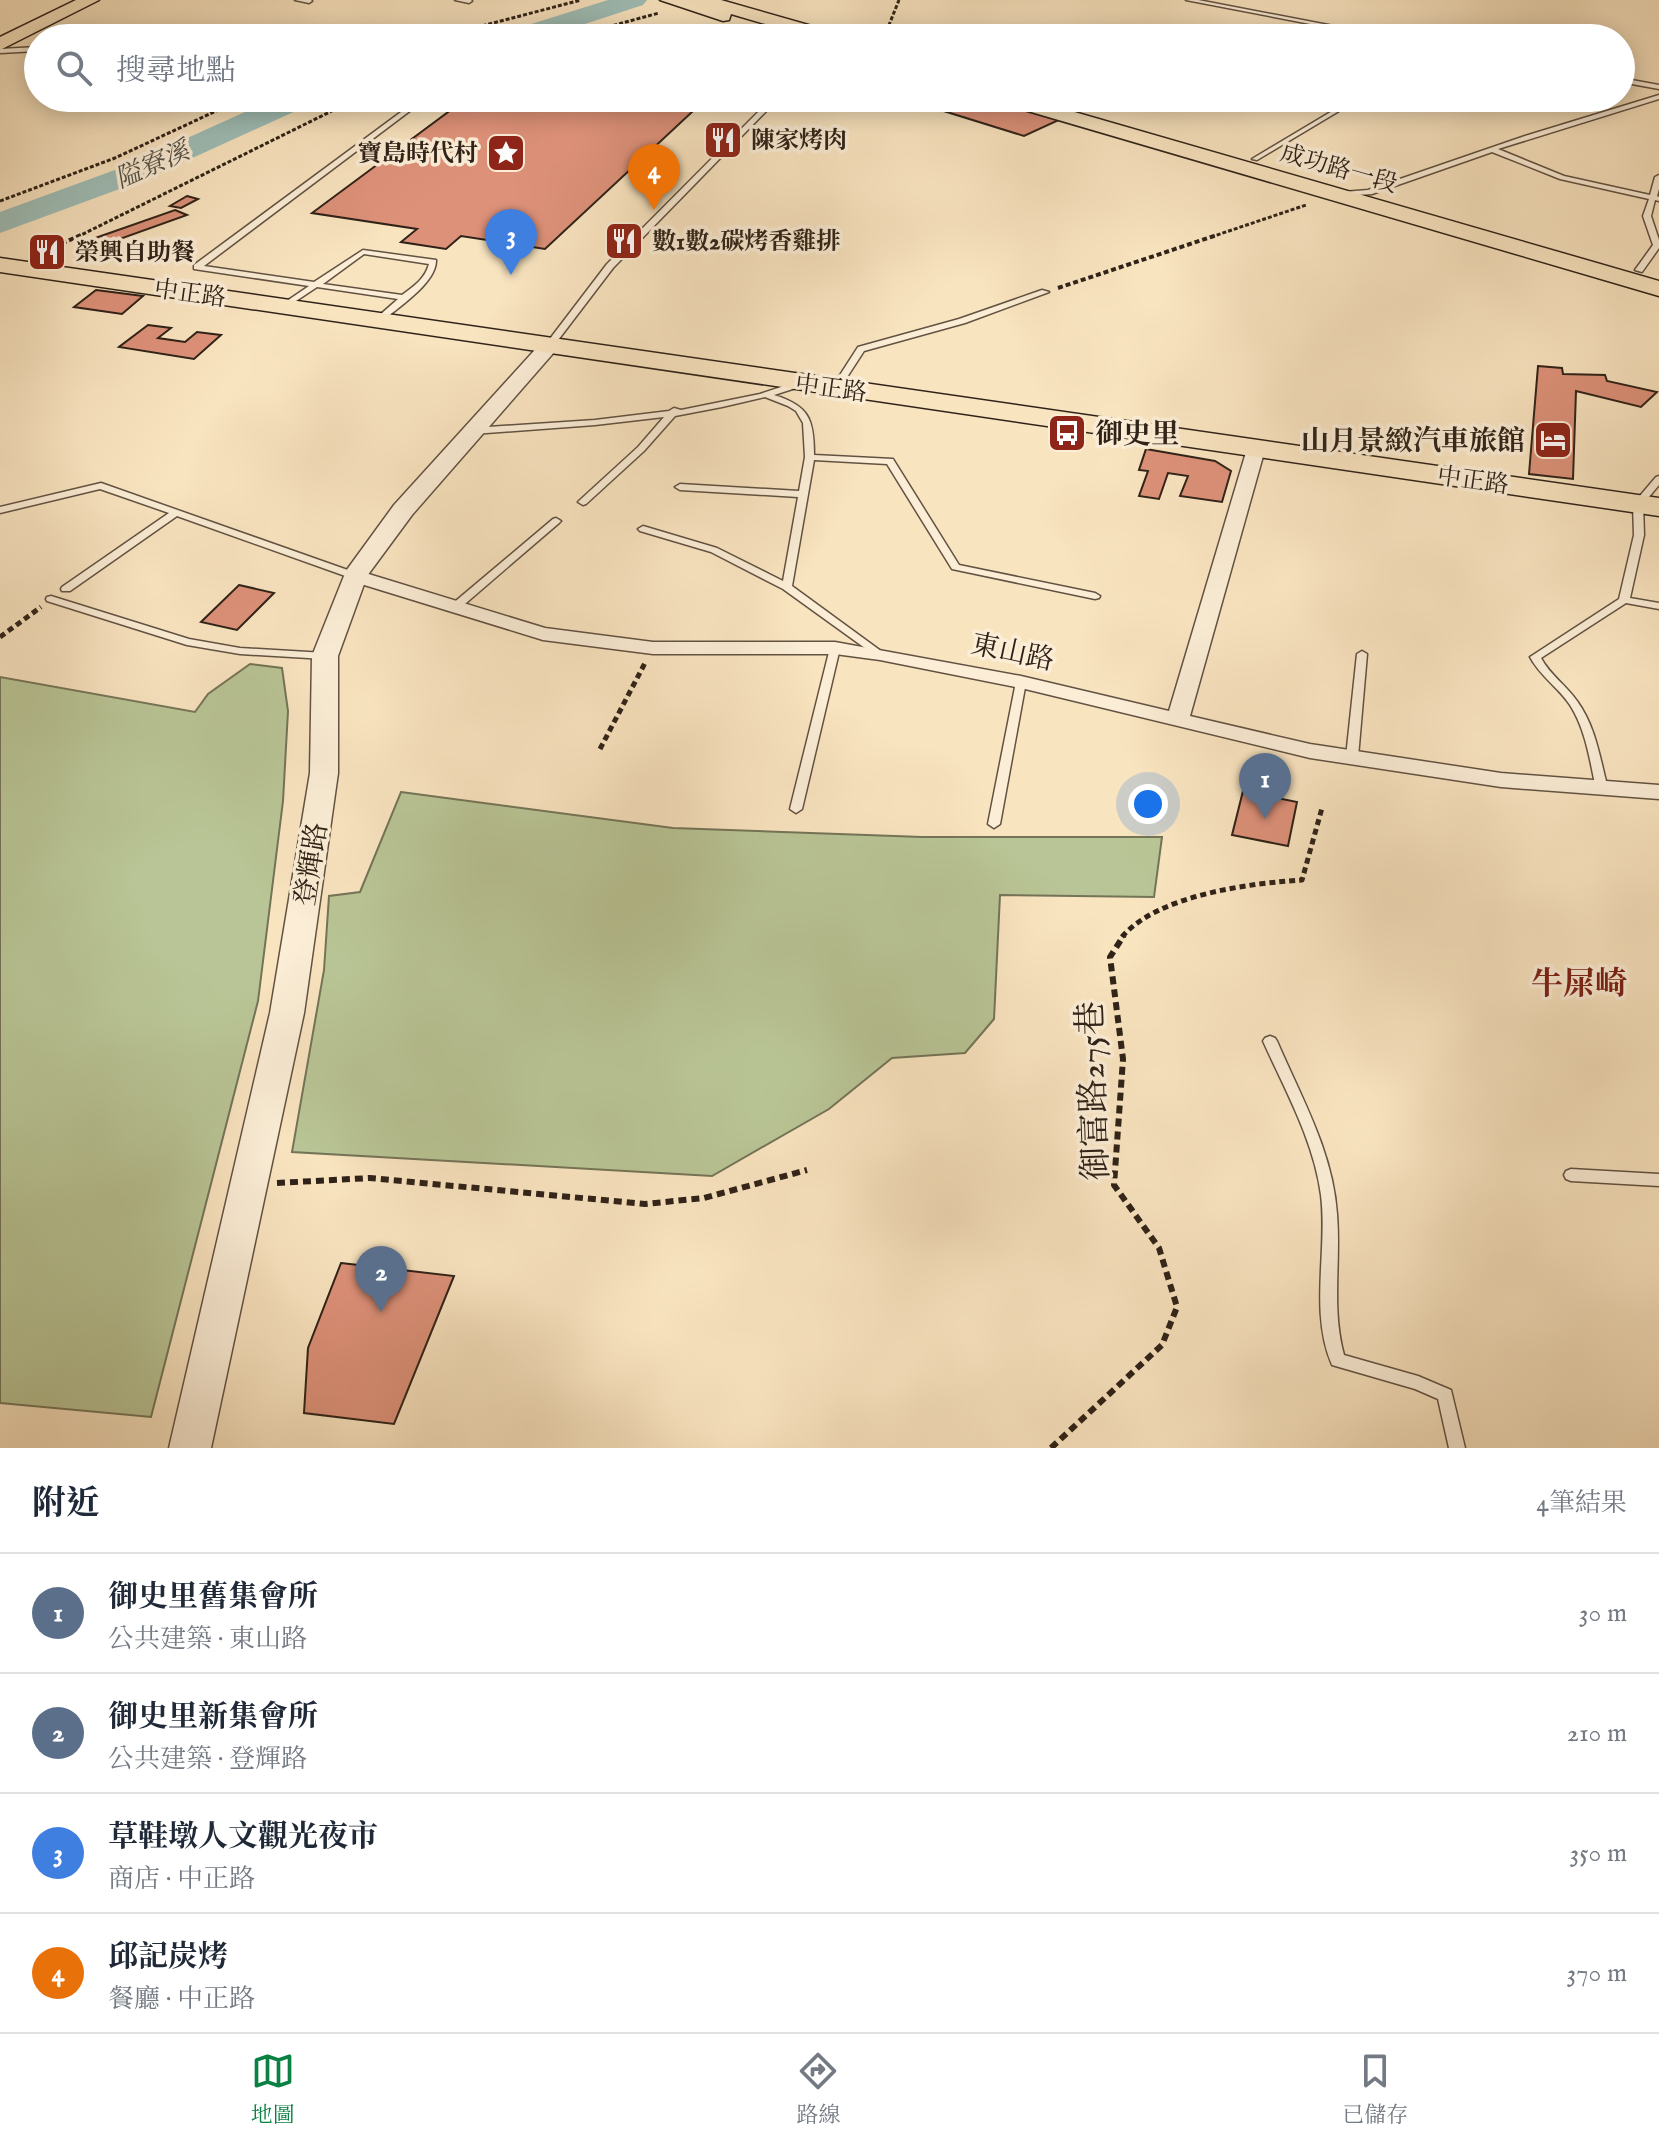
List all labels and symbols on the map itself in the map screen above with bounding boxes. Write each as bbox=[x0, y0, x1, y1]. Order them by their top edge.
restaurant icon: 陳家烤肉 bbox=[702, 119, 744, 161]
place label: 陳家烤肉 bbox=[751, 126, 847, 157]
place icon: 寶島時代村 bbox=[485, 132, 527, 174]
water label: 隘寮溪 bbox=[110, 133, 198, 196]
street label: 成功路一段 bbox=[1277, 138, 1401, 201]
place label: 寶島時代村 bbox=[358, 139, 478, 170]
pin: 4 bbox=[628, 144, 680, 210]
pin: 3 bbox=[485, 209, 537, 275]
restaurant icon: 數1數2碳烤香雞排 bbox=[603, 220, 645, 262]
place label: 數1數2碳烤香雞排 bbox=[652, 227, 840, 258]
restaurant icon: 榮興自助餐 bbox=[26, 231, 68, 273]
place label: 榮興自助餐 bbox=[75, 238, 195, 269]
street label: 中正路 bbox=[152, 274, 228, 315]
street label: 中正路 bbox=[793, 369, 869, 410]
bus stop icon: 御史里 bbox=[1046, 412, 1088, 454]
place label: 御史里 bbox=[1095, 418, 1179, 453]
hotel icon: 山月景緻汽車旅館 bbox=[1532, 419, 1574, 461]
place label: 山月景緻汽車旅館 bbox=[1301, 425, 1525, 460]
street label: 中正路 bbox=[1435, 461, 1511, 502]
street label: 東山路 bbox=[968, 628, 1057, 679]
pin: 1 bbox=[1239, 753, 1291, 819]
your location bbox=[1128, 784, 1168, 824]
street label: 登輝路 bbox=[289, 820, 336, 909]
district label: 牛屎崎 bbox=[1531, 965, 1627, 1006]
street label: 御富路275巷 bbox=[1070, 1000, 1119, 1182]
pin: 2 bbox=[355, 1246, 407, 1312]

